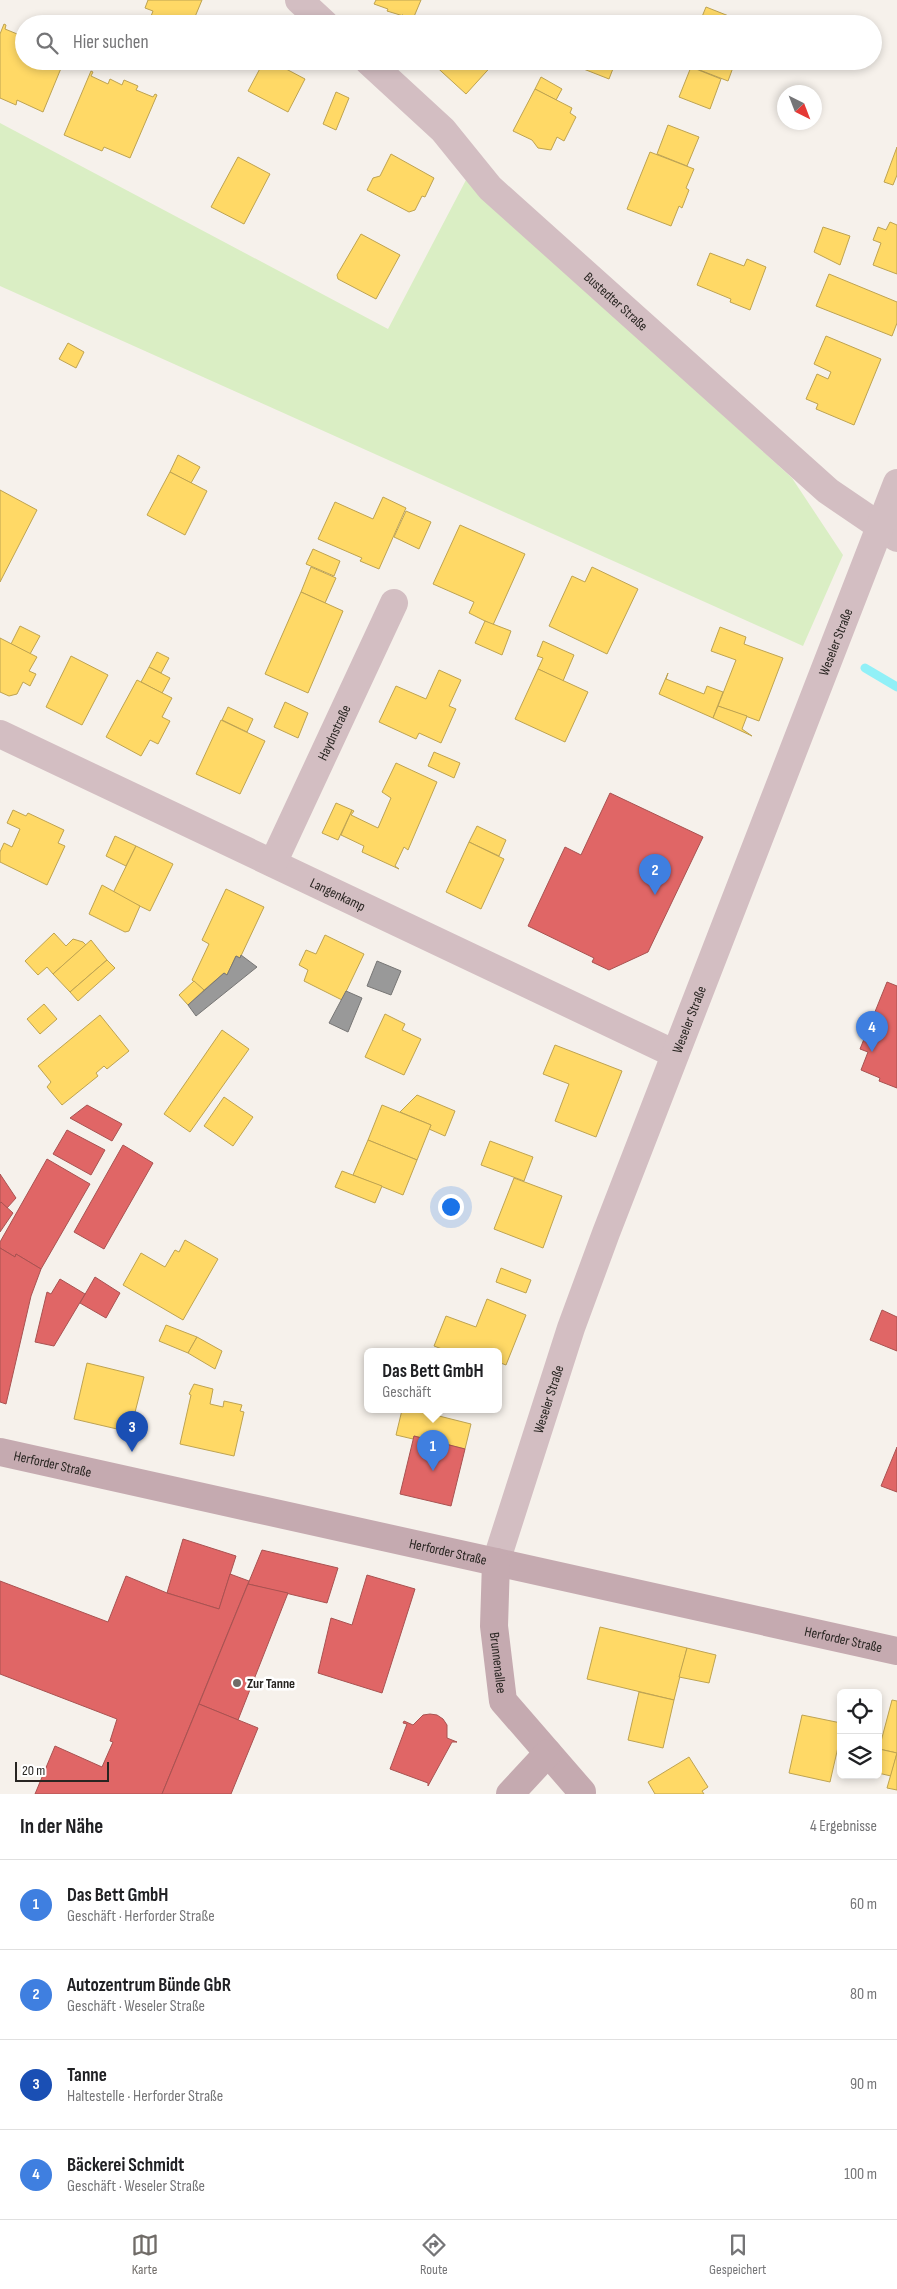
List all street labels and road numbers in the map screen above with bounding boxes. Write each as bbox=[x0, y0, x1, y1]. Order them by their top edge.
street label: Bustedter Straße bbox=[581, 268, 652, 334]
street label: Weseler Straße bbox=[815, 606, 856, 678]
street label: Haydnstraße bbox=[313, 702, 354, 763]
street label: Langenkamp bbox=[308, 874, 369, 915]
street label: Weseler Straße bbox=[668, 983, 710, 1056]
street label: Weseler Straße bbox=[529, 1363, 567, 1435]
street label: Herforder Straße bbox=[12, 1447, 93, 1481]
street label: Herforder Straße bbox=[408, 1535, 489, 1568]
street label: Herforder Straße bbox=[803, 1622, 884, 1656]
street label: Brunnenallee bbox=[486, 1631, 511, 1694]

